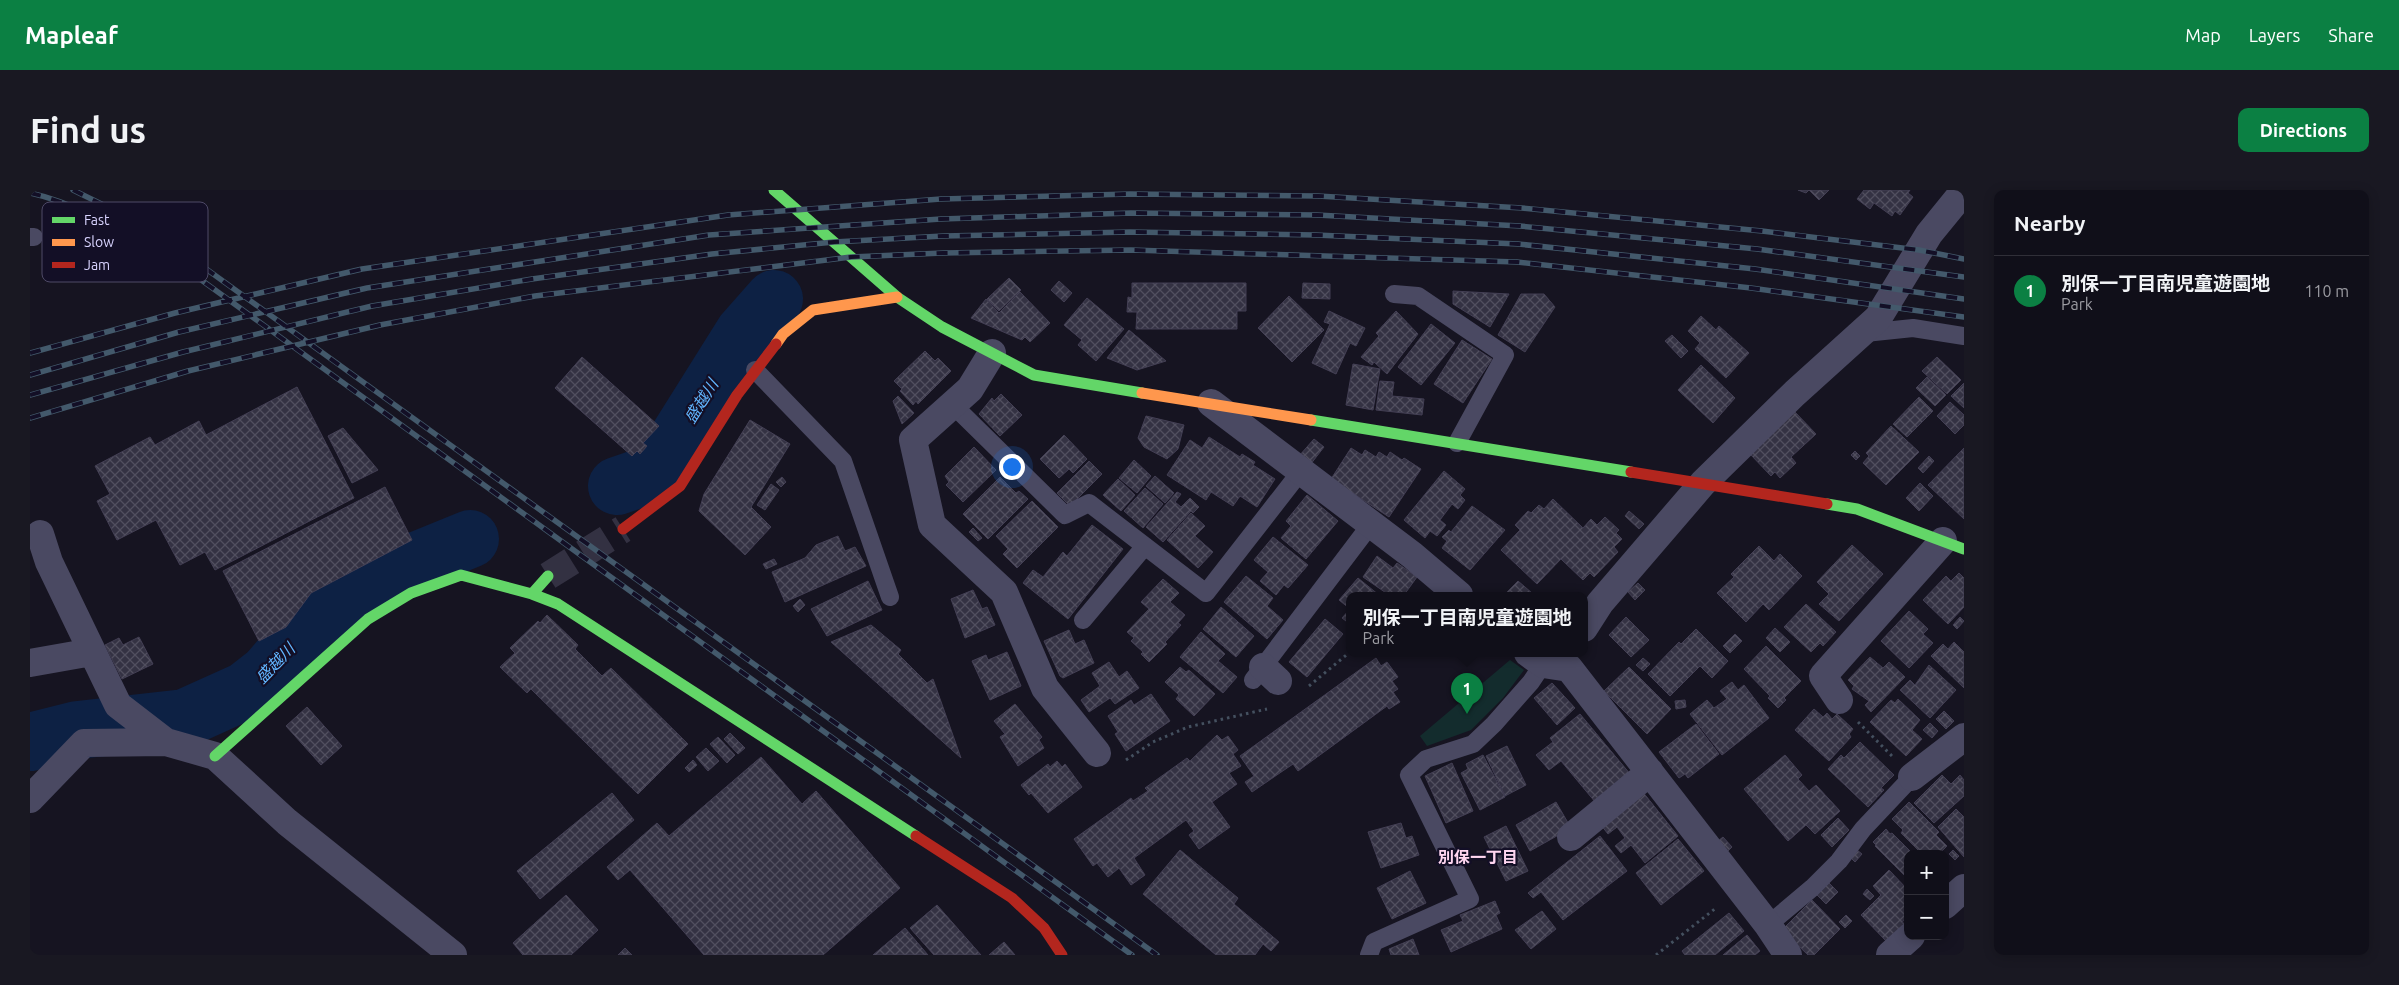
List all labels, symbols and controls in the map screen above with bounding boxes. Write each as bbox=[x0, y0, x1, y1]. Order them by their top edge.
text: Mapleaf bbox=[25, 22, 118, 49]
text: Map bbox=[2185, 25, 2221, 45]
text: Layers bbox=[2249, 25, 2300, 45]
text: Share bbox=[2328, 25, 2374, 45]
button: Directions bbox=[2238, 108, 2369, 152]
text: Find us bbox=[30, 110, 146, 150]
legend bbox=[42, 202, 208, 282]
text: Nearby bbox=[2014, 211, 2085, 235]
text: Fast bbox=[84, 212, 110, 228]
text: Slow bbox=[84, 234, 114, 250]
text: Jam bbox=[84, 257, 110, 273]
text: 別保一丁目南児童遊園地 bbox=[2061, 272, 2270, 294]
text: 1 bbox=[2025, 282, 2035, 300]
text: 110 m bbox=[2304, 282, 2349, 300]
text: Park bbox=[2061, 295, 2093, 313]
water label: 盛越川 bbox=[681, 374, 722, 426]
your location bbox=[999, 454, 1025, 480]
popup bbox=[1346, 592, 1588, 657]
text: 別保一丁目南児童遊園地 bbox=[1362, 606, 1572, 628]
text: Park bbox=[1362, 629, 1394, 647]
water label: 盛越川 bbox=[252, 638, 300, 687]
pin: 1 bbox=[1451, 673, 1483, 714]
district label: 別保一丁目 bbox=[1438, 848, 1518, 866]
map controls bbox=[1904, 850, 1949, 940]
button: + bbox=[1904, 850, 1949, 895]
button: − bbox=[1904, 895, 1949, 940]

